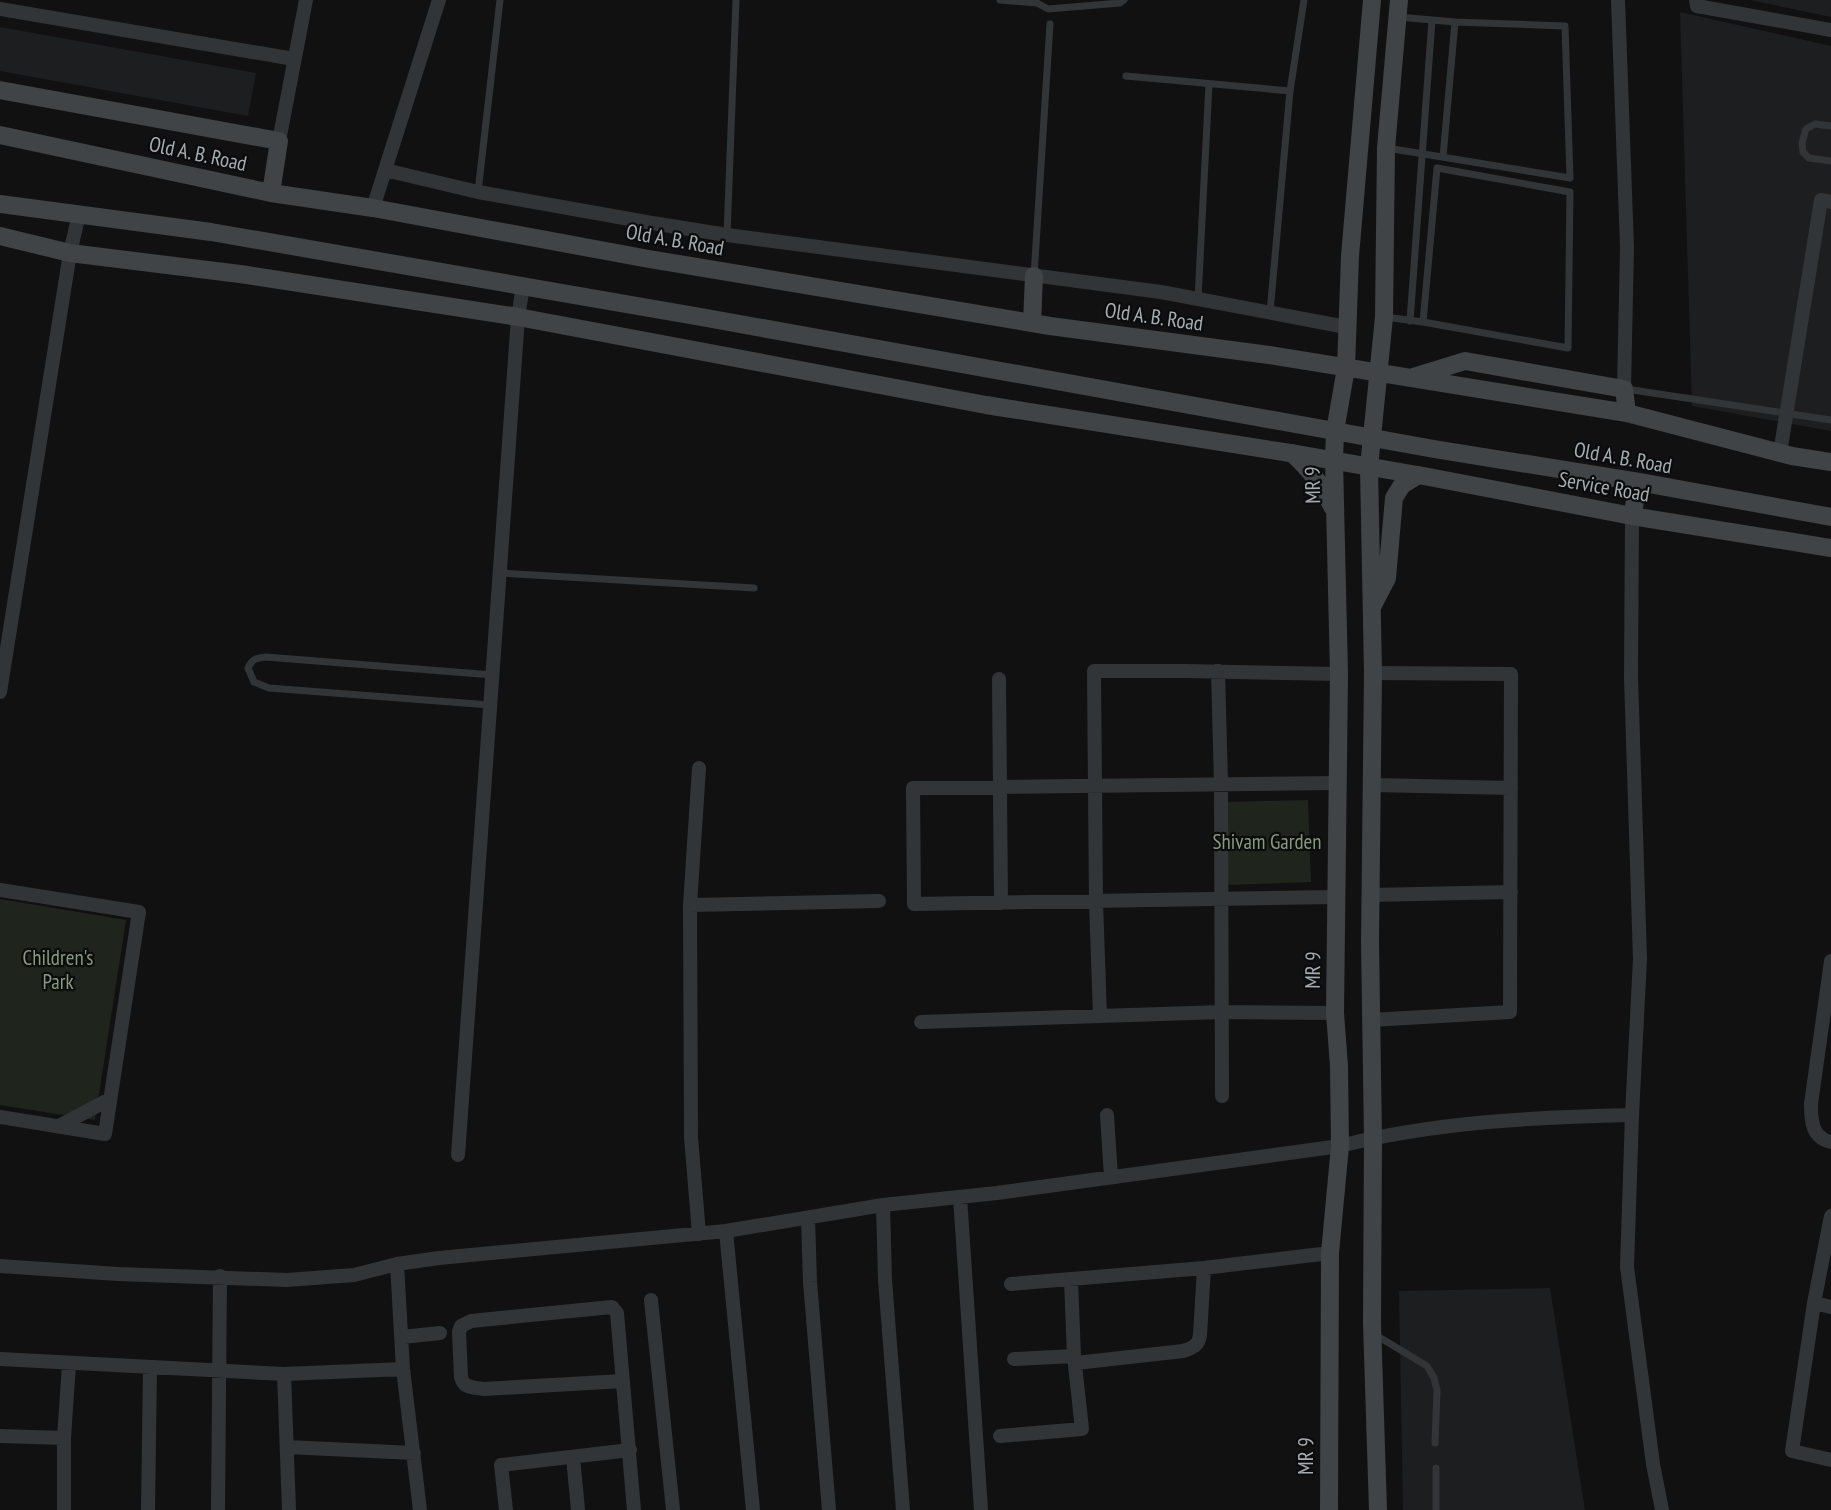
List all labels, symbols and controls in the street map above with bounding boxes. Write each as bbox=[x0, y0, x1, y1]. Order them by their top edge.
street label: Old A. B. Road bbox=[147, 130, 249, 177]
street label: Old A. B. Road bbox=[624, 218, 726, 261]
street label: Old A. B. Road bbox=[1103, 296, 1205, 337]
street label: Old A. B. Road bbox=[1572, 436, 1674, 479]
street label: Service Road bbox=[1556, 465, 1652, 508]
street label: MR 9 bbox=[1299, 466, 1326, 504]
park label: Shivam Garden bbox=[1213, 828, 1321, 855]
park label: Children's Park bbox=[23, 944, 93, 995]
street label: MR 9 bbox=[1299, 951, 1326, 989]
street label: MR 9 bbox=[1292, 1437, 1319, 1475]

